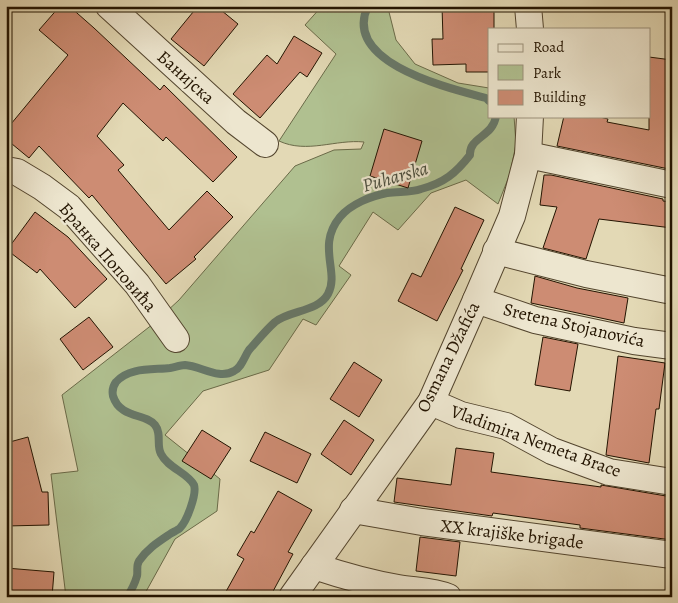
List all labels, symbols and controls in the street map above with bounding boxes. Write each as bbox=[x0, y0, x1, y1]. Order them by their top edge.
legend bbox=[488, 28, 650, 118]
text: Road bbox=[533, 37, 565, 57]
street label: Банијска bbox=[152, 45, 220, 110]
text: Park bbox=[533, 63, 562, 83]
text: Building bbox=[533, 87, 586, 107]
water label: Puharska bbox=[359, 155, 431, 199]
street label: Бранка Поповића bbox=[54, 197, 163, 317]
street label: Osmana Džafića bbox=[411, 297, 485, 416]
street label: Sretena Stojanovića bbox=[501, 297, 648, 353]
street label: Vladimira Nemeta Brace bbox=[447, 399, 625, 483]
street label: XX krajiške brigade bbox=[439, 513, 585, 555]

